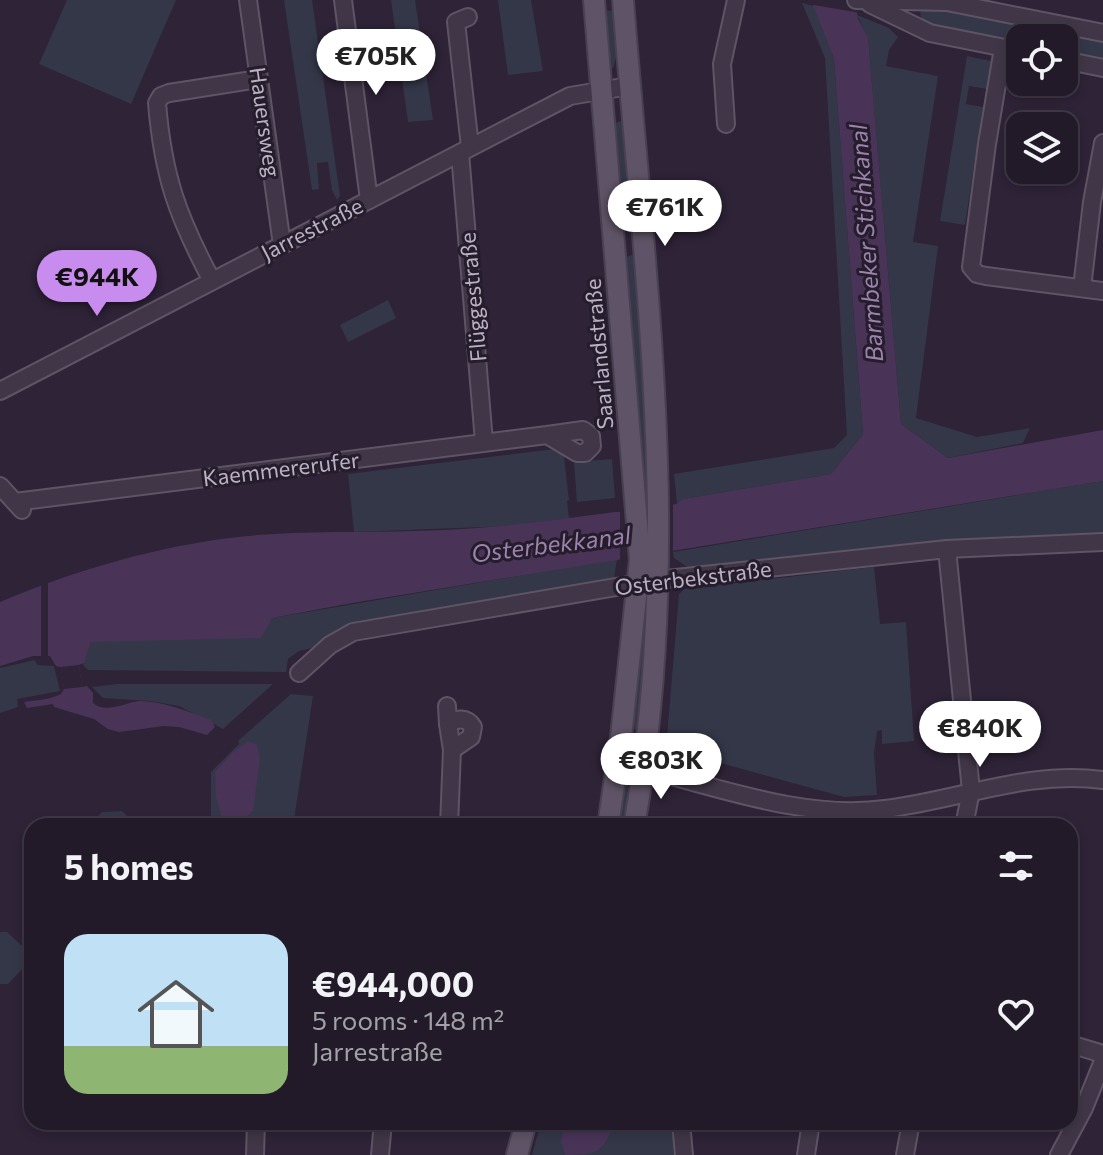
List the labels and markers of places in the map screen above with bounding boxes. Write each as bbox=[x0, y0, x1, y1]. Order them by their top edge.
pin: €705K bbox=[320, 29, 432, 97]
pin: €761K bbox=[609, 180, 721, 248]
pin: €944K bbox=[41, 250, 153, 318]
pin: €840K bbox=[924, 701, 1036, 769]
pin: €803K bbox=[605, 733, 717, 801]

